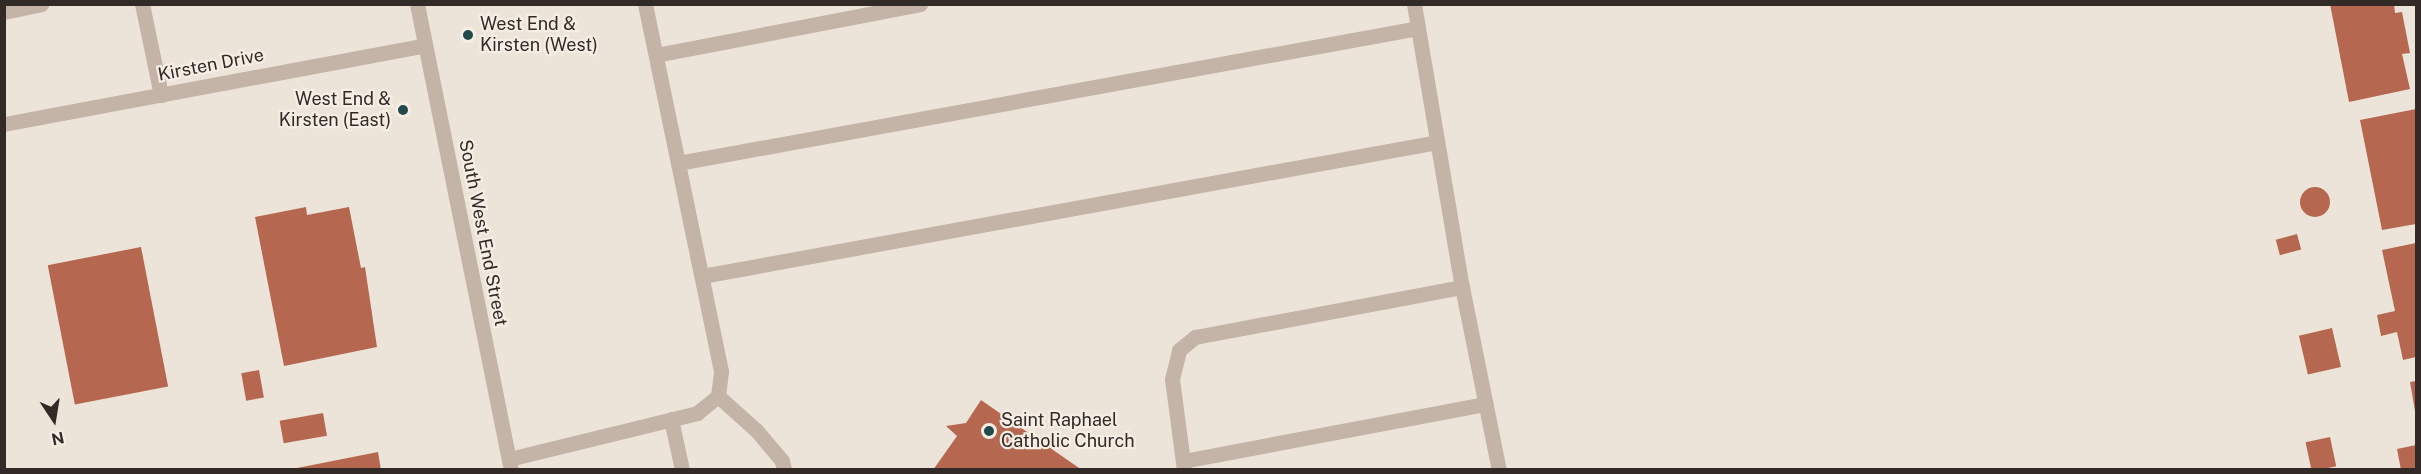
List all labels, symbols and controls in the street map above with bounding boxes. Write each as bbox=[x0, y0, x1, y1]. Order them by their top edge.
place label: West End & Kirsten (West) bbox=[480, 14, 598, 57]
marker: West End & Kirsten (West) bbox=[461, 28, 475, 42]
street label: Kirsten Drive bbox=[156, 44, 266, 86]
place label: West End & Kirsten (East) bbox=[279, 89, 391, 132]
marker: West End & Kirsten (East) bbox=[396, 103, 410, 117]
street label: South West End Street bbox=[454, 138, 512, 328]
north arrow bbox=[24, 390, 84, 450]
place label: Saint Raphael Catholic Church bbox=[1001, 410, 1135, 452]
marker: Saint Raphael Catholic Church bbox=[982, 424, 996, 438]
text: N bbox=[50, 428, 66, 449]

